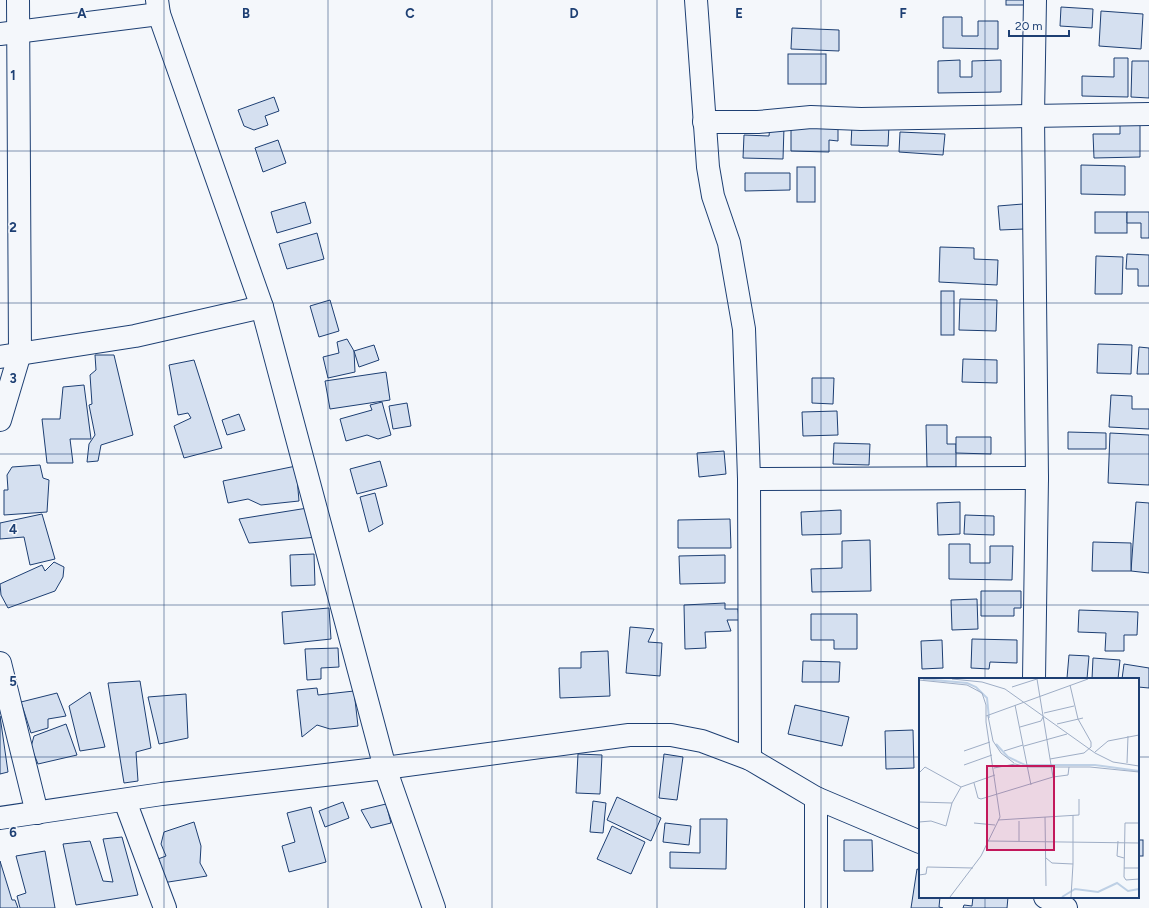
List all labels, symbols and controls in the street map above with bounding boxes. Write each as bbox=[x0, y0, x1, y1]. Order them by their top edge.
text: A bbox=[77, 6, 87, 21]
text: B bbox=[242, 6, 250, 21]
text: C bbox=[405, 6, 415, 21]
text: D bbox=[569, 6, 579, 21]
text: E bbox=[735, 6, 743, 21]
text: F bbox=[899, 6, 907, 21]
scale bar bbox=[1009, 12, 1069, 38]
text: 20 m bbox=[1015, 19, 1043, 33]
text: 1 bbox=[10, 68, 16, 83]
text: 2 bbox=[9, 220, 17, 235]
text: 3 bbox=[9, 371, 17, 386]
text: 4 bbox=[9, 522, 17, 537]
text: 5 bbox=[9, 674, 17, 689]
inset map bbox=[919, 678, 1139, 898]
text: 6 bbox=[9, 825, 17, 840]

